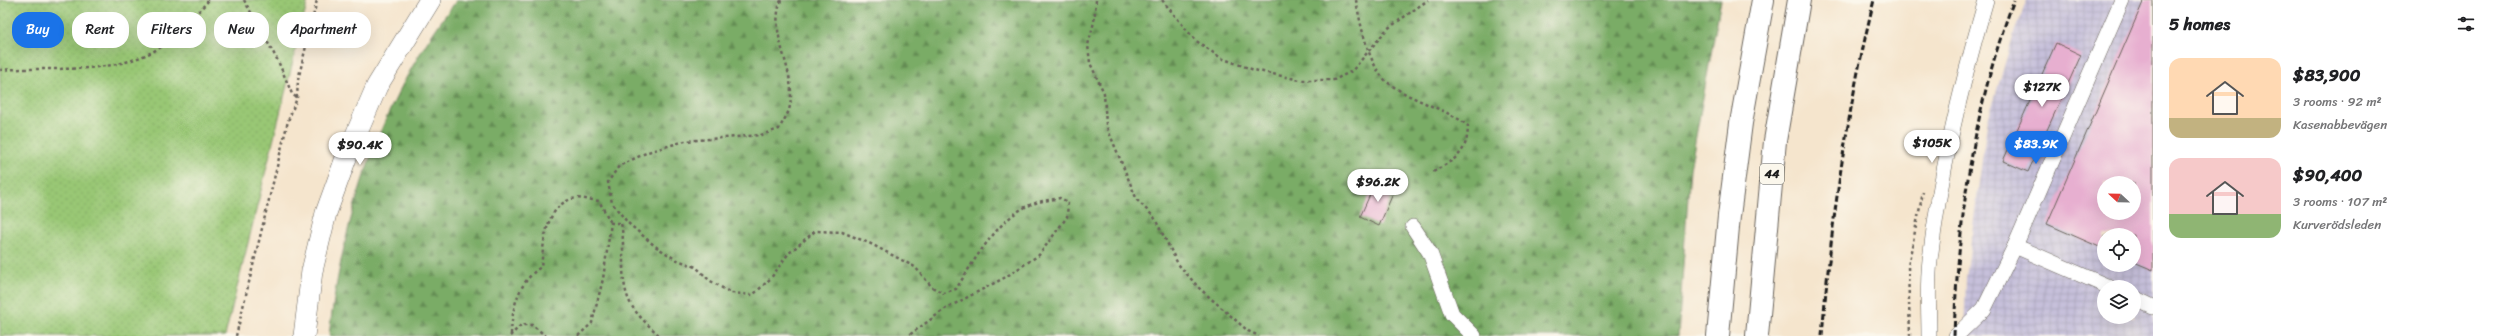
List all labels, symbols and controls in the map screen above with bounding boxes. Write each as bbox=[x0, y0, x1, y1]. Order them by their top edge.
text: 5 homes bbox=[2169, 9, 2230, 39]
chip: Buy bbox=[12, 12, 64, 48]
chip: Rent bbox=[72, 12, 129, 48]
chip: Filters bbox=[137, 12, 206, 48]
chip: New bbox=[214, 12, 269, 48]
chip: Apartment bbox=[277, 12, 371, 48]
icon: filters bbox=[2455, 13, 2477, 35]
text: $83,900 bbox=[2293, 60, 2361, 90]
pin: $127K bbox=[2014, 74, 2070, 108]
icon: home bbox=[2201, 74, 2249, 122]
text: $127K bbox=[2023, 75, 2061, 98]
text: 3 rooms · 92 m² bbox=[2293, 90, 2382, 113]
text: Kasenabbevägen bbox=[2293, 113, 2387, 136]
pin: $105K bbox=[1904, 130, 1960, 164]
text: $105K bbox=[1913, 131, 1951, 154]
pin: $83.9K bbox=[2003, 131, 2069, 165]
pin: $90.4K bbox=[327, 132, 393, 166]
text: $83.9K bbox=[2014, 132, 2058, 155]
text: $90.4K bbox=[338, 133, 382, 156]
text: $90,400 bbox=[2293, 160, 2362, 190]
road number: 44 bbox=[1760, 164, 1784, 184]
pin: $96.2K bbox=[1345, 169, 1411, 203]
text: $96.2K bbox=[1356, 170, 1400, 193]
icon: home bbox=[2201, 174, 2249, 222]
north arrow bbox=[2097, 176, 2141, 220]
map controls bbox=[2097, 176, 2141, 324]
text: 3 rooms · 107 m² bbox=[2293, 190, 2387, 213]
text: Kurverödsleden bbox=[2293, 213, 2381, 236]
button: locate bbox=[2097, 228, 2141, 272]
button: layers bbox=[2097, 280, 2141, 324]

